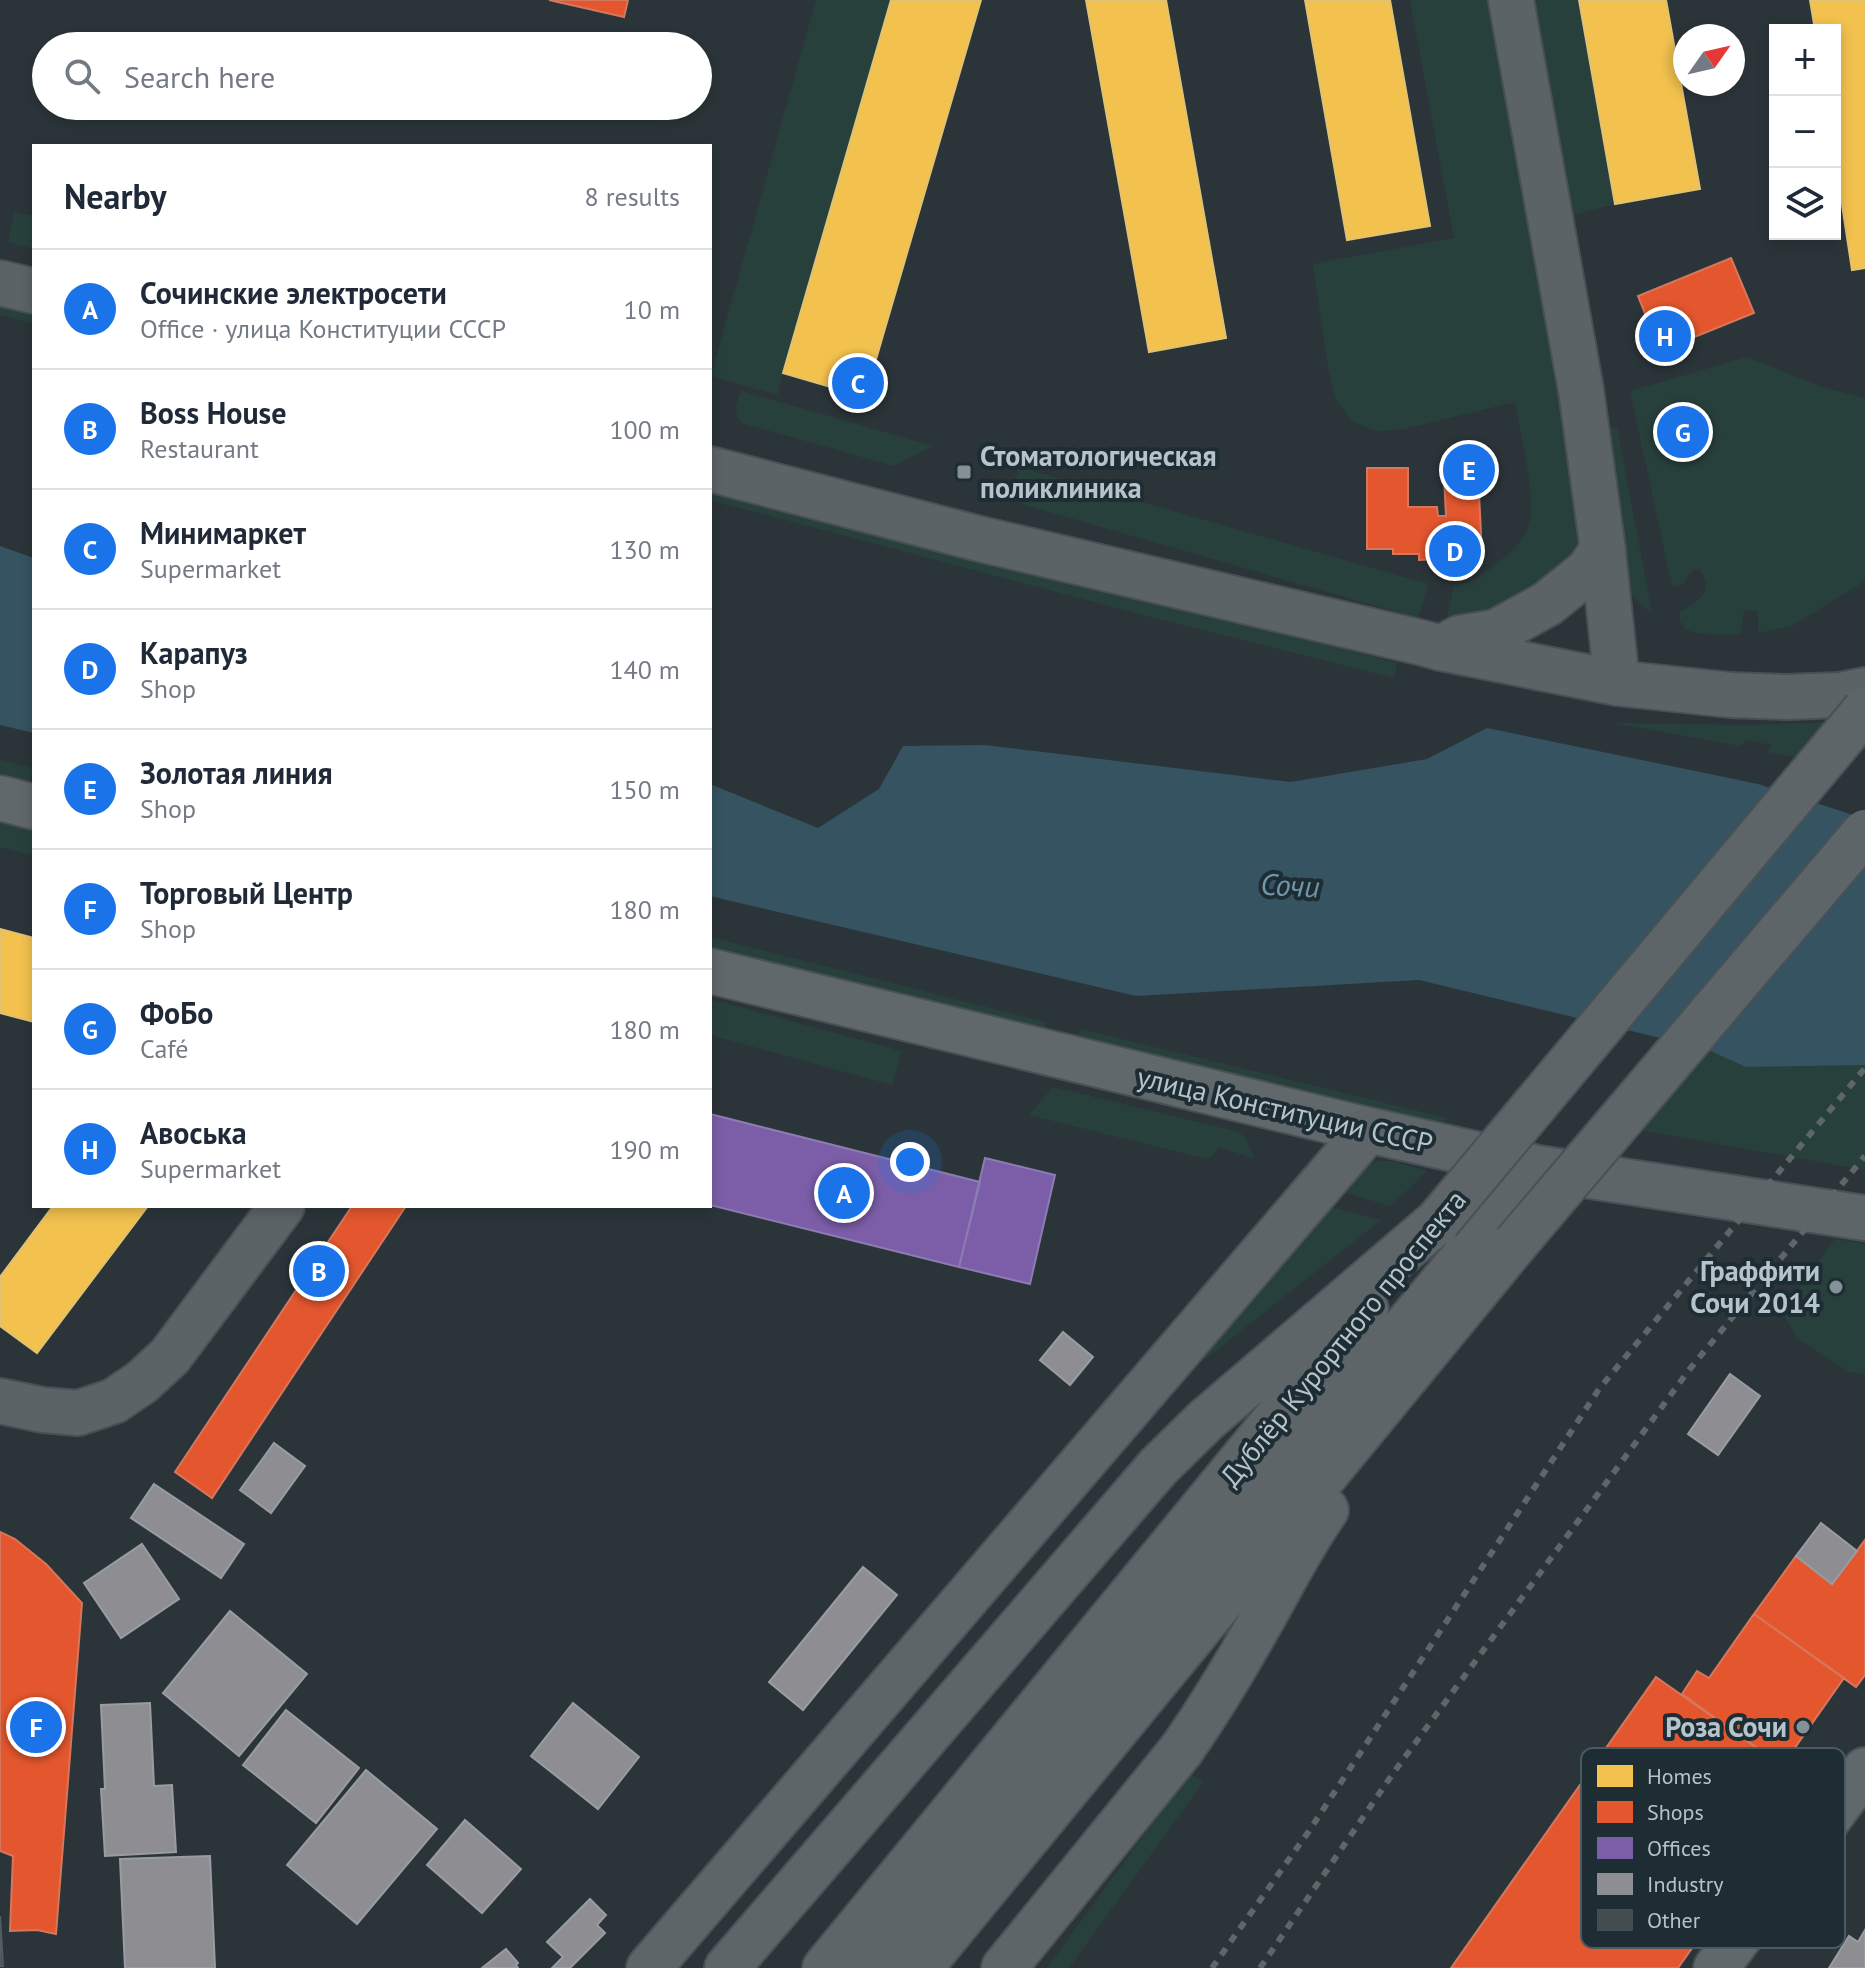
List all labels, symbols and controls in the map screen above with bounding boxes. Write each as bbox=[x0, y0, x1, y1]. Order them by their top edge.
north arrow bbox=[1673, 24, 1745, 96]
map controls bbox=[1769, 24, 1841, 240]
button: + bbox=[1769, 24, 1841, 96]
search box bbox=[32, 32, 712, 120]
icon: search bbox=[60, 54, 104, 98]
text: Search here bbox=[124, 57, 275, 96]
button: − bbox=[1769, 96, 1841, 168]
button: layers bbox=[1769, 168, 1841, 240]
text: Nearby bbox=[64, 174, 166, 218]
text: 8 results bbox=[585, 180, 680, 213]
text: Сочинские электросети bbox=[140, 273, 447, 312]
text: A bbox=[82, 293, 98, 326]
text: 10 m bbox=[624, 293, 680, 326]
pin: H bbox=[1639, 306, 1691, 366]
text: Office · улица Конституции СССР bbox=[140, 312, 506, 345]
pin: C bbox=[832, 353, 884, 413]
text: Boss House bbox=[140, 393, 286, 432]
pin: G bbox=[1657, 402, 1709, 462]
text: B bbox=[82, 413, 98, 446]
text: 100 m bbox=[609, 413, 680, 446]
text: Restaurant bbox=[140, 432, 259, 465]
place label: Стоматологическая поликлиника bbox=[980, 437, 1217, 506]
pin: E bbox=[1443, 440, 1495, 500]
marker: Стоматологическая поликлиника bbox=[955, 463, 973, 481]
text: Минимаркет bbox=[140, 513, 306, 552]
pin: D bbox=[1429, 521, 1481, 581]
text: C bbox=[83, 533, 97, 566]
text: 130 m bbox=[609, 533, 680, 566]
text: Supermarket bbox=[140, 552, 281, 585]
text: Карапуз bbox=[140, 633, 248, 672]
text: D bbox=[82, 653, 98, 686]
text: 140 m bbox=[609, 653, 680, 686]
text: Shop bbox=[140, 672, 196, 705]
text: Золотая линия bbox=[140, 753, 333, 792]
text: E bbox=[83, 773, 97, 806]
text: 150 m bbox=[609, 773, 680, 806]
text: Shop bbox=[140, 792, 196, 825]
water label: Сочи bbox=[1260, 863, 1321, 906]
text: Торговый Центр bbox=[140, 873, 353, 912]
text: F bbox=[83, 893, 97, 926]
text: 180 m bbox=[609, 893, 680, 926]
text: Shop bbox=[140, 912, 196, 945]
text: ФоБо bbox=[140, 993, 213, 1032]
text: G bbox=[82, 1013, 98, 1046]
text: 180 m bbox=[609, 1013, 680, 1046]
text: Café bbox=[140, 1032, 189, 1065]
street label: улица Конституции СССР bbox=[1134, 1057, 1437, 1162]
text: Авоська bbox=[140, 1113, 247, 1152]
text: H bbox=[82, 1133, 98, 1166]
text: 190 m bbox=[609, 1133, 680, 1166]
your location bbox=[890, 1142, 930, 1182]
text: Supermarket bbox=[140, 1152, 281, 1185]
pin: A bbox=[818, 1163, 870, 1223]
street label: Дублёр Курортного проспекта bbox=[1212, 1182, 1474, 1493]
pin: B bbox=[293, 1241, 345, 1301]
place label: Граффити Сочи 2014 bbox=[1690, 1252, 1820, 1321]
marker: Граффити Сочи 2014 bbox=[1827, 1278, 1845, 1296]
pin: F bbox=[10, 1697, 62, 1757]
place label: Роза Сочи bbox=[1665, 1708, 1787, 1745]
marker: Роза Сочи bbox=[1794, 1718, 1812, 1736]
legend bbox=[1581, 1748, 1845, 1948]
text: Homes bbox=[1647, 1762, 1712, 1790]
text: Shops bbox=[1647, 1798, 1704, 1826]
text: Offices bbox=[1647, 1834, 1711, 1862]
text: Industry bbox=[1647, 1870, 1724, 1898]
text: Other bbox=[1647, 1906, 1701, 1934]

